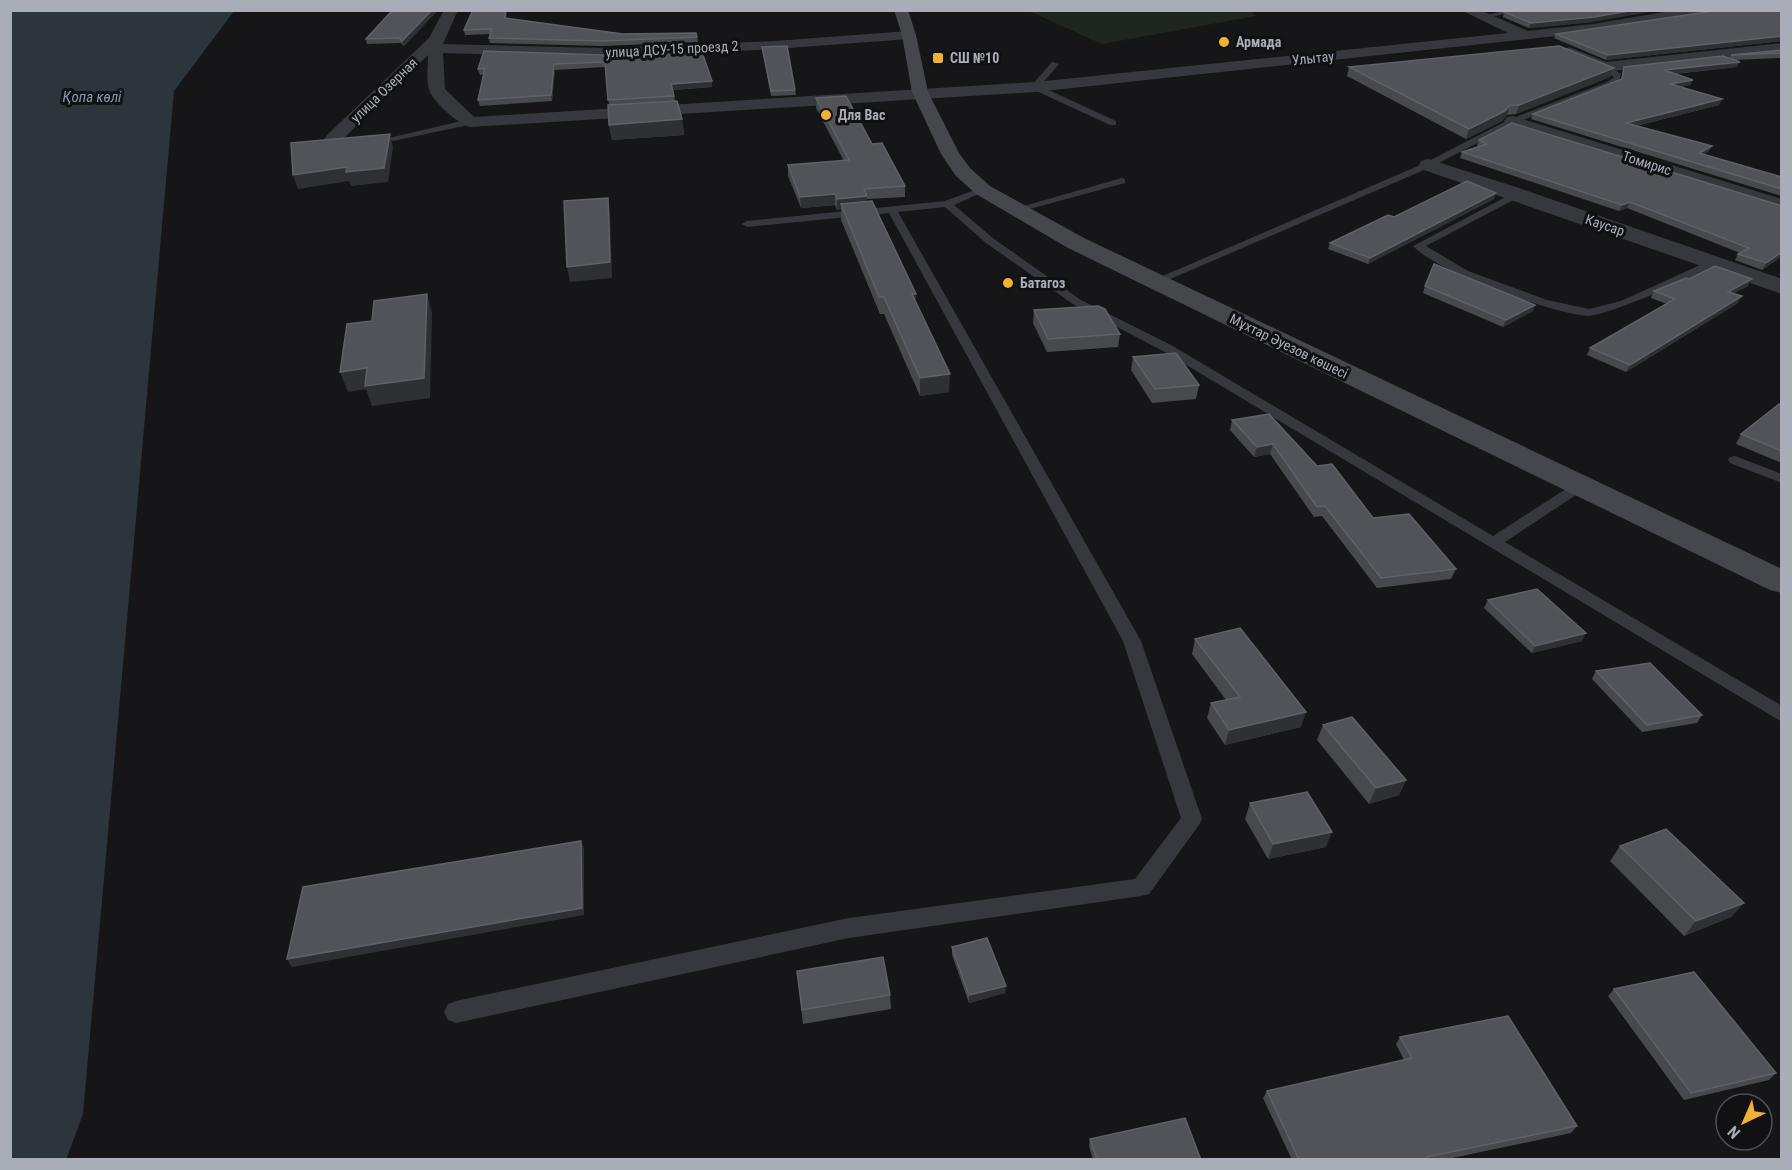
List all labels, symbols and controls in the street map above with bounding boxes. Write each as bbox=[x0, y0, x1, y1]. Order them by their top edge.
place label: Армада bbox=[1236, 34, 1282, 50]
marker: Армада bbox=[1217, 35, 1231, 49]
street label: улица ДСУ-15 проезд 2 bbox=[605, 38, 739, 60]
street label: Улытау bbox=[1291, 48, 1335, 68]
place label: СШ №10 bbox=[950, 50, 999, 66]
marker: СШ №10 bbox=[931, 51, 945, 65]
street label: улица Озерная bbox=[348, 54, 420, 126]
water label: Қопа көлі bbox=[63, 88, 122, 106]
place label: Для Вас bbox=[838, 107, 886, 123]
marker: Для Вас bbox=[819, 108, 833, 122]
street label: Томирис bbox=[1621, 148, 1673, 178]
street label: Каусар bbox=[1583, 211, 1627, 239]
place label: Батагоз bbox=[1020, 275, 1065, 291]
marker: Батагоз bbox=[1001, 276, 1015, 290]
street label: Мұхтар Әуезов көшесі bbox=[1227, 310, 1351, 382]
north arrow bbox=[1714, 1092, 1774, 1152]
text: N bbox=[1724, 1122, 1744, 1143]

